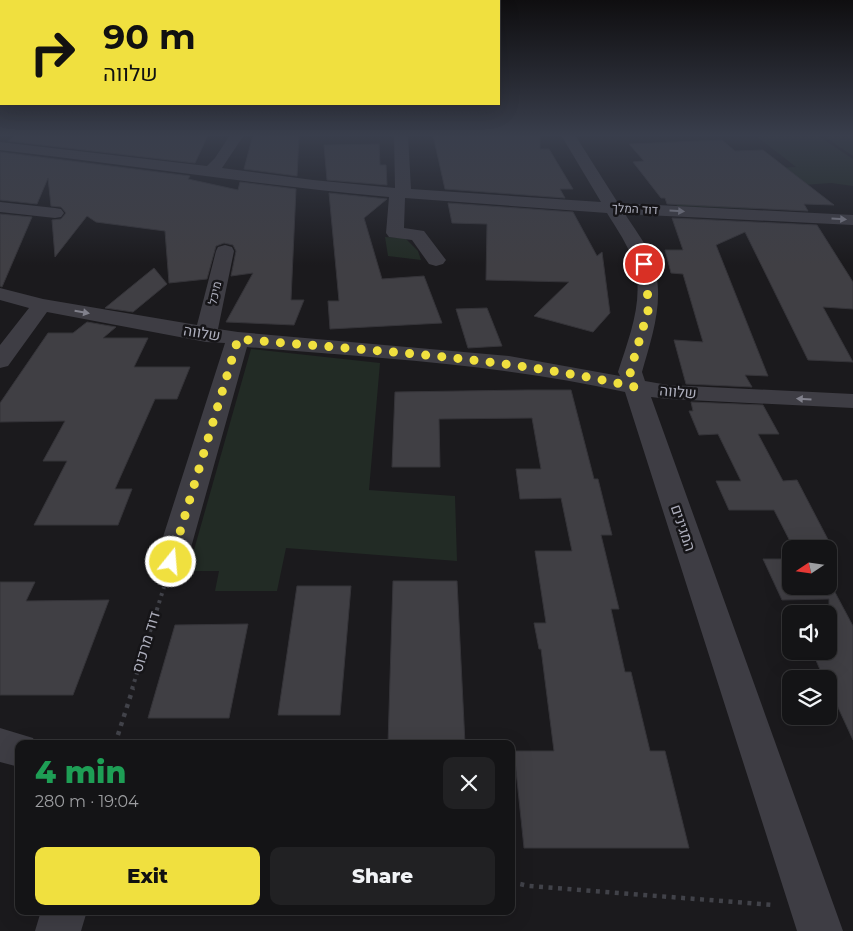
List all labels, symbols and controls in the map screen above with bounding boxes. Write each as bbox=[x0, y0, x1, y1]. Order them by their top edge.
text: 90 m bbox=[103, 15, 196, 58]
icon: right bbox=[20, 20, 85, 85]
text: שלווה bbox=[103, 60, 158, 87]
street label: דוד המלך bbox=[612, 200, 658, 217]
one-way arrow bbox=[669, 208, 685, 216]
one-way arrow bbox=[831, 216, 847, 224]
pin bbox=[623, 243, 665, 285]
icon: arrive bbox=[630, 250, 658, 278]
street label: מיכל bbox=[205, 280, 225, 306]
one-way arrow bbox=[74, 308, 89, 316]
street label: שלווה bbox=[182, 320, 222, 345]
street label: שלווה bbox=[659, 380, 697, 403]
one-way arrow bbox=[796, 394, 812, 402]
street label: המגינים bbox=[667, 502, 700, 554]
position arrow bbox=[144, 535, 196, 587]
north arrow bbox=[782, 540, 838, 595]
map controls bbox=[782, 540, 837, 725]
button: sound bbox=[782, 605, 837, 660]
street label: דוד מרכוס bbox=[127, 609, 164, 675]
button: layers bbox=[782, 670, 837, 725]
text: 4 min bbox=[35, 754, 126, 791]
button: close bbox=[443, 757, 495, 809]
text: 280 m · 19:04 bbox=[35, 792, 139, 811]
button: Exit bbox=[35, 847, 260, 905]
button: Share bbox=[270, 847, 495, 905]

